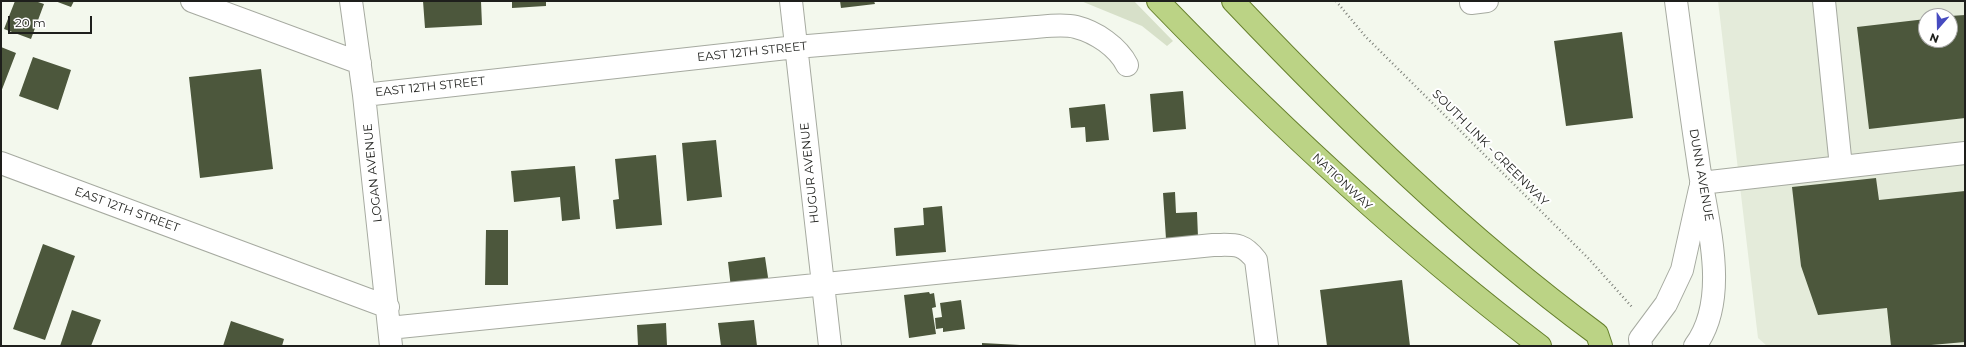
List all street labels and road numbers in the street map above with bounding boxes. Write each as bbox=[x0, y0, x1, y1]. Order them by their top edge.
street label: EAST 12TH STREET bbox=[696, 39, 808, 65]
street label: EAST 12TH STREET bbox=[374, 74, 486, 100]
street label: SOUTH LINK - GREENWAY bbox=[1429, 87, 1551, 209]
street label: HUGUR AVENUE bbox=[798, 122, 822, 224]
street label: LOGAN AVENUE bbox=[361, 123, 385, 223]
street label: DUNN AVENUE bbox=[1686, 128, 1716, 222]
street label: NATIONWAY bbox=[1309, 151, 1375, 213]
street label: EAST 12TH STREET bbox=[73, 184, 181, 236]

